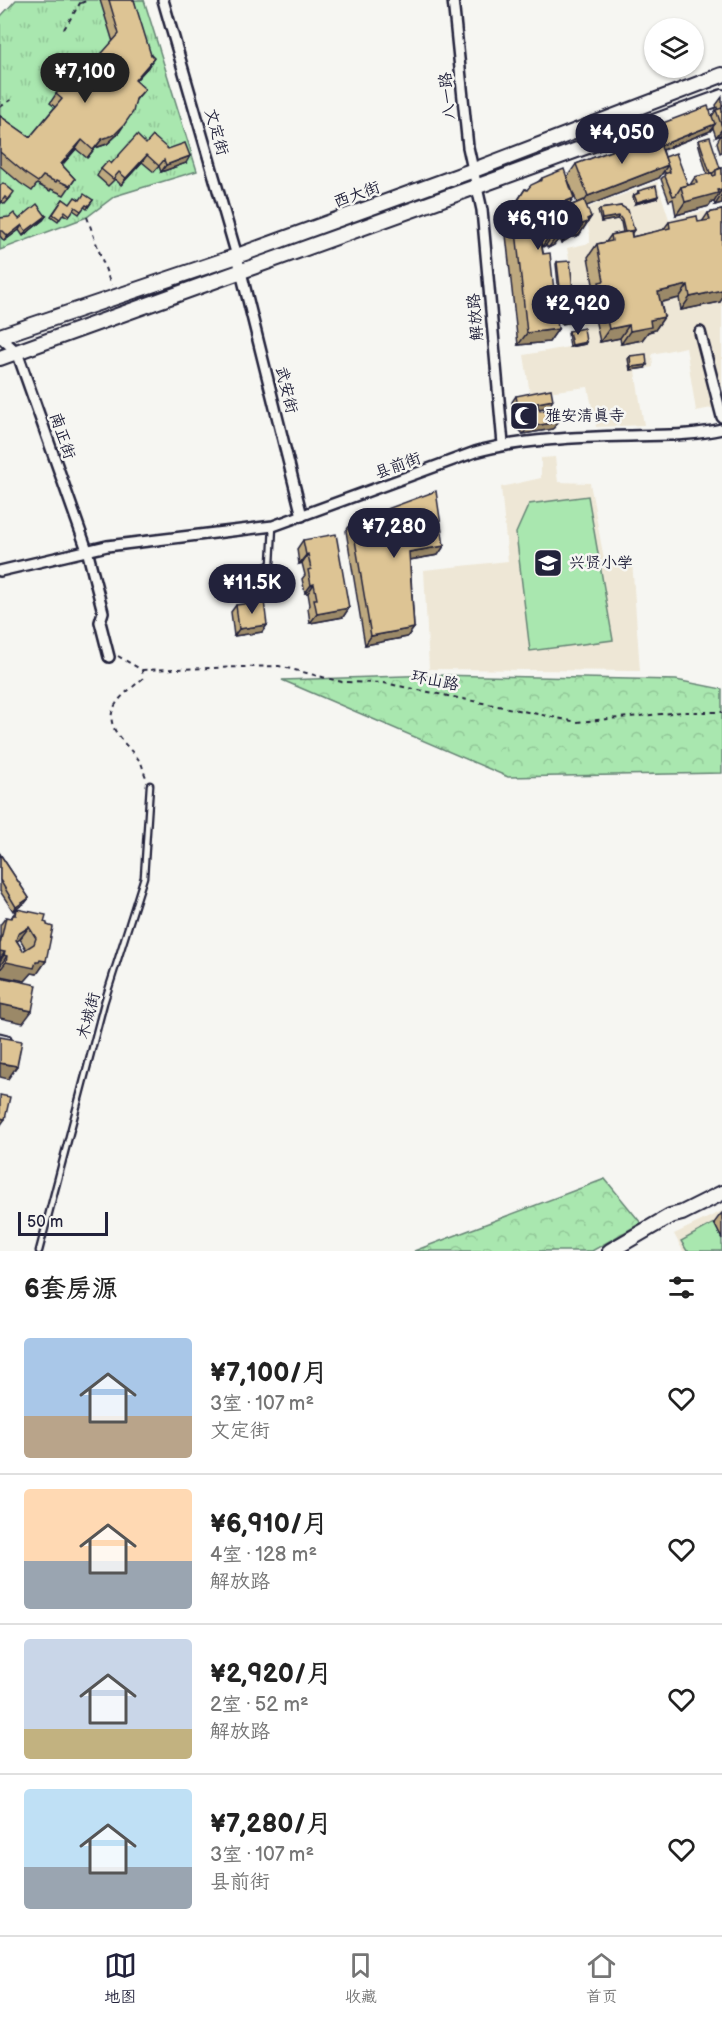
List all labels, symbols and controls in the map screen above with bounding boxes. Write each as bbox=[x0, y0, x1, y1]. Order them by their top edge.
map controls bbox=[644, 18, 704, 78]
button: layers bbox=[644, 18, 704, 78]
pin: ¥7,100 bbox=[36, 53, 134, 104]
text: ¥7,100 bbox=[54, 60, 116, 84]
street label: 八一路 bbox=[436, 71, 460, 121]
street label: 文定街 bbox=[200, 106, 232, 158]
pin: ¥4,050 bbox=[573, 114, 671, 165]
text: ¥4,050 bbox=[590, 121, 654, 145]
street label: 西大街 bbox=[331, 178, 383, 212]
pin: ¥6,910 bbox=[489, 200, 587, 251]
text: ¥6,910 bbox=[507, 207, 569, 231]
pin: ¥2,920 bbox=[529, 285, 627, 336]
street label: 解放路 bbox=[464, 292, 488, 342]
text: ¥2,920 bbox=[546, 292, 610, 316]
street label: 武安街 bbox=[271, 364, 301, 416]
mosque icon: 雅安清真寺 bbox=[508, 400, 540, 432]
place label: 雅安清真寺 bbox=[545, 407, 625, 426]
street label: 南正街 bbox=[45, 410, 79, 462]
street label: 县前街 bbox=[372, 449, 424, 483]
pin: ¥7,280 bbox=[345, 508, 443, 559]
text: ¥7,280 bbox=[362, 515, 426, 539]
school or university icon: 兴贤小学 bbox=[532, 547, 564, 579]
place label: 兴贤小学 bbox=[569, 554, 633, 573]
pin: ¥11.5K bbox=[203, 564, 301, 615]
text: ¥11.5K bbox=[223, 571, 281, 595]
street label: 环山路 bbox=[410, 667, 460, 695]
street label: 木城街 bbox=[74, 990, 104, 1042]
scale bar bbox=[18, 1209, 108, 1236]
text: 50 m bbox=[27, 1213, 63, 1232]
icon: filters bbox=[665, 1271, 698, 1304]
text: 6套房源 bbox=[24, 1274, 118, 1305]
text: ¥7,100/月 bbox=[210, 1358, 328, 1389]
icon: home bbox=[72, 1362, 144, 1434]
icon: heart bbox=[665, 1382, 698, 1415]
text: 3室 · 107 m² bbox=[210, 1392, 314, 1416]
text: 文定街 bbox=[210, 1419, 270, 1443]
text: ¥6,910/月 bbox=[210, 1509, 328, 1540]
icon: home bbox=[72, 1513, 144, 1585]
icon: heart bbox=[665, 1533, 698, 1566]
text: 4室 · 128 m² bbox=[210, 1543, 317, 1567]
text: 解放路 bbox=[210, 1570, 270, 1594]
text: ¥2,920/月 bbox=[210, 1659, 332, 1690]
icon: home bbox=[72, 1663, 144, 1735]
icon: heart bbox=[665, 1683, 698, 1716]
text: 2室 · 52 m² bbox=[210, 1693, 309, 1717]
text: 解放路 bbox=[210, 1720, 270, 1744]
text: ¥7,280/月 bbox=[210, 1809, 332, 1840]
icon: home bbox=[72, 1813, 144, 1885]
icon: heart bbox=[665, 1833, 698, 1866]
text: 3室 · 107 m² bbox=[210, 1843, 314, 1867]
text: 县前街 bbox=[210, 1870, 270, 1894]
tab: 地图 bbox=[104, 1949, 137, 2007]
tab: 收藏 bbox=[344, 1949, 377, 2007]
tab: 首页 bbox=[585, 1949, 618, 2007]

